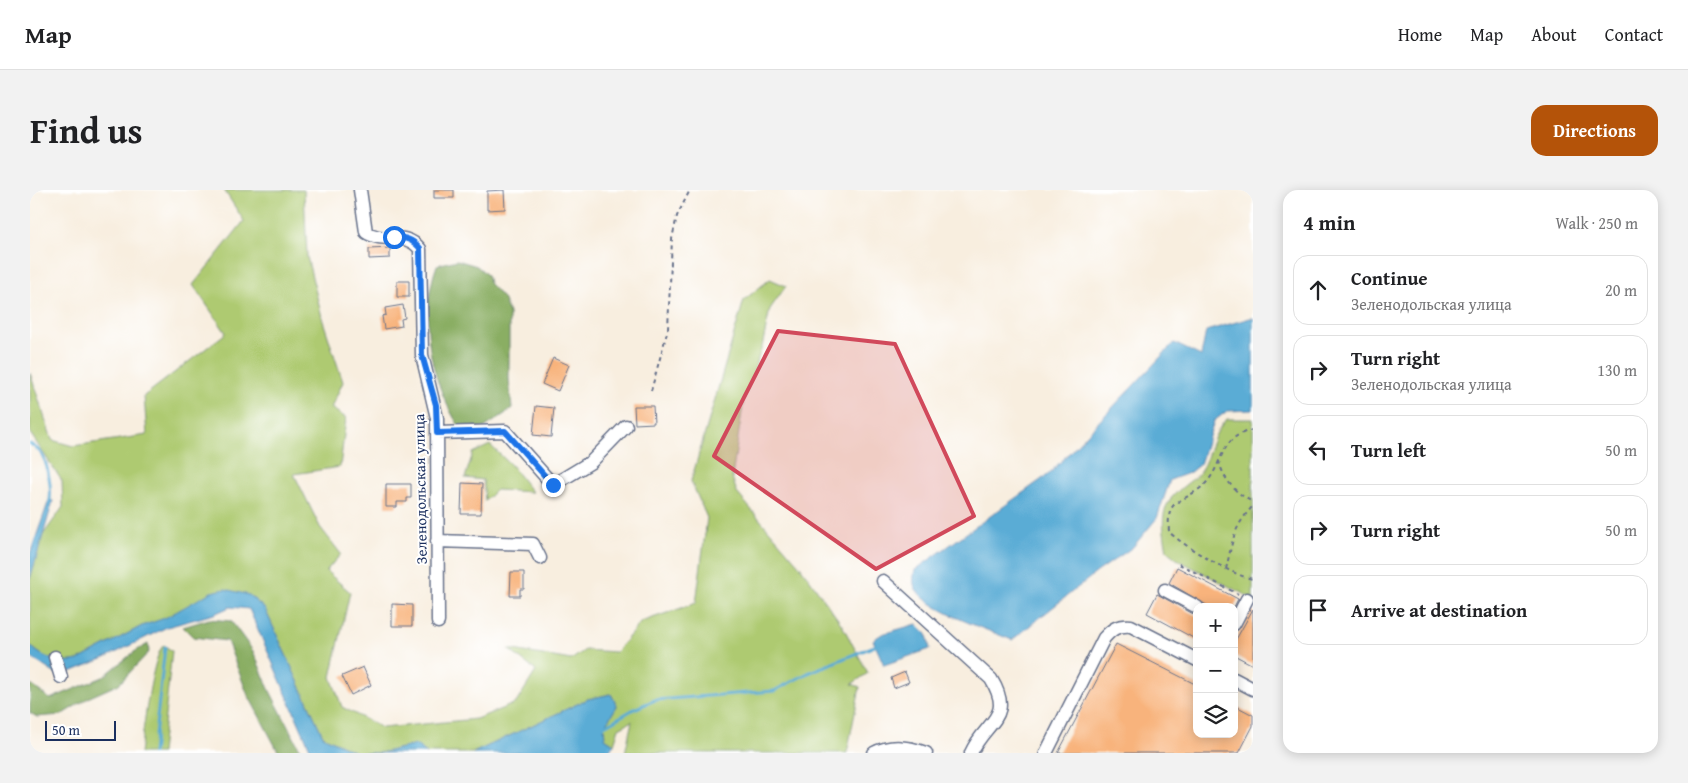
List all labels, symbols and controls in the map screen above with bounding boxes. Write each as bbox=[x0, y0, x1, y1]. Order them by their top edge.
text: Map bbox=[25, 17, 72, 52]
text: Home bbox=[1398, 21, 1442, 48]
text: Map bbox=[1470, 21, 1503, 48]
text: About bbox=[1531, 21, 1577, 48]
text: Contact bbox=[1605, 21, 1663, 48]
text: Find us bbox=[30, 105, 143, 156]
button: Directions bbox=[1531, 105, 1658, 156]
text: 4 min bbox=[1303, 207, 1355, 238]
text: Walk · 250 m bbox=[1555, 211, 1638, 235]
route start bbox=[383, 226, 406, 249]
text: Continue bbox=[1351, 264, 1428, 292]
icon: ahead bbox=[1304, 276, 1332, 304]
text: 20 m bbox=[1605, 278, 1637, 302]
text: Зеленодольская улица bbox=[1351, 292, 1512, 316]
text: Turn right bbox=[1351, 344, 1440, 372]
icon: right bbox=[1304, 356, 1332, 384]
text: 130 m bbox=[1597, 358, 1637, 382]
text: Зеленодольская улица bbox=[1351, 372, 1512, 396]
street label: Зеленодольская улица bbox=[408, 413, 432, 564]
icon: left bbox=[1304, 436, 1332, 464]
text: Turn left bbox=[1351, 436, 1426, 464]
text: 50 m bbox=[1605, 438, 1637, 462]
route end bbox=[542, 474, 565, 497]
icon: right bbox=[1304, 516, 1332, 544]
text: Turn right bbox=[1351, 516, 1440, 544]
text: 50 m bbox=[1605, 518, 1637, 542]
icon: arrive bbox=[1304, 596, 1332, 624]
text: Arrive at destination bbox=[1351, 596, 1527, 624]
map controls bbox=[1193, 603, 1238, 738]
button: + bbox=[1193, 603, 1238, 648]
button: − bbox=[1193, 648, 1238, 693]
button: layers bbox=[1193, 693, 1238, 738]
scale bar bbox=[45, 718, 116, 741]
text: 50 m bbox=[52, 720, 80, 740]

